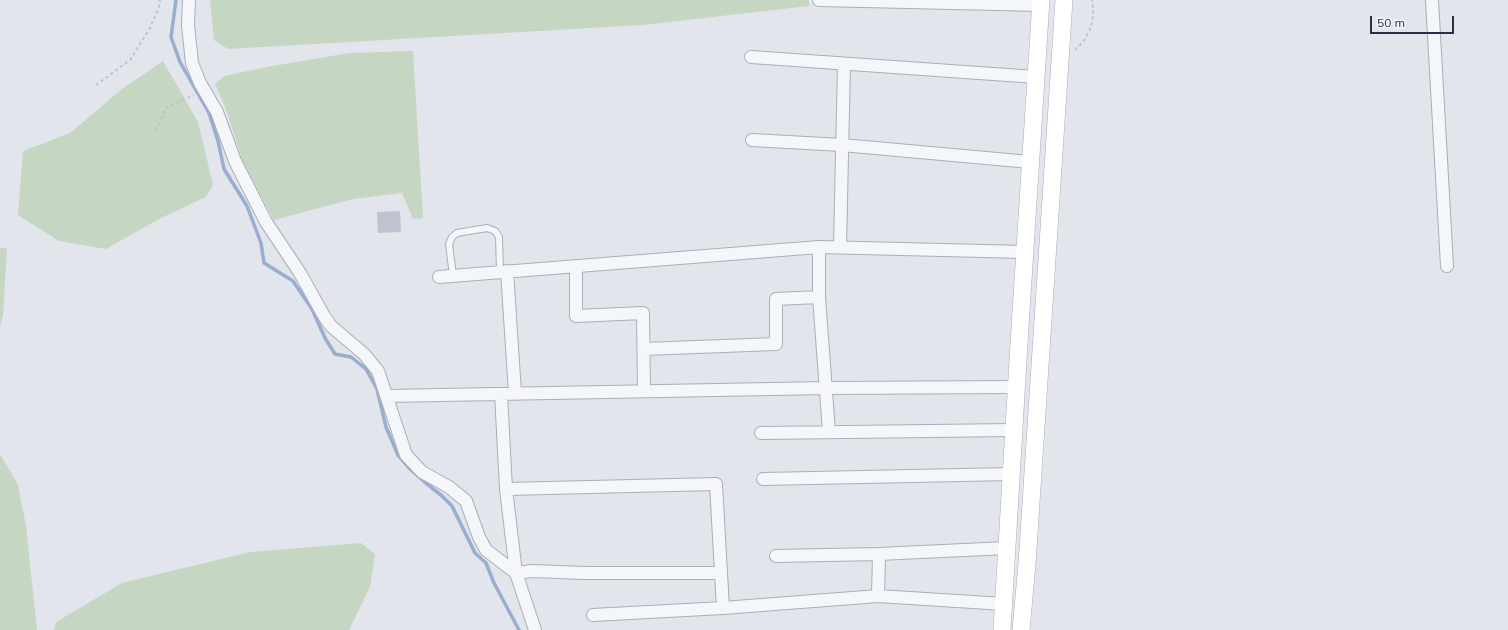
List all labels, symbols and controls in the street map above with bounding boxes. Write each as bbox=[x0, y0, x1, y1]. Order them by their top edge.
scale bar bbox=[1372, 8, 1456, 34]
text: 50 m bbox=[1377, 15, 1405, 30]

